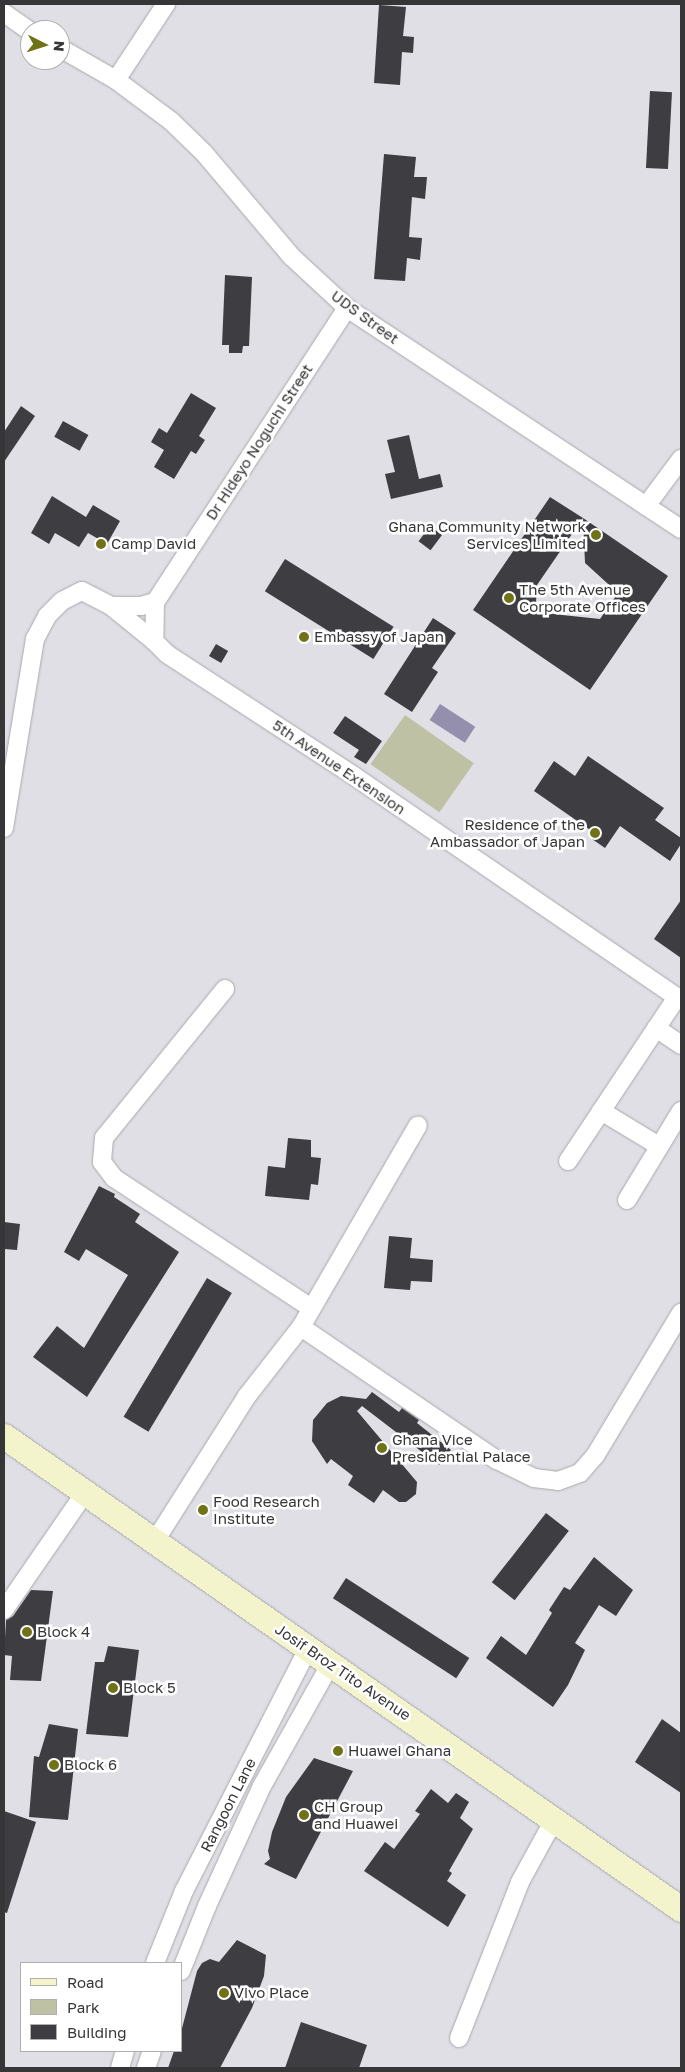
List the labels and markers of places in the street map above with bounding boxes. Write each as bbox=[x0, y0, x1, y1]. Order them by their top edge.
place label: Ghana Community Network Services Limited bbox=[388, 517, 586, 552]
marker: Ghana Community Network Services Limited bbox=[590, 529, 602, 541]
place label: Camp David bbox=[111, 535, 196, 553]
marker: Camp David bbox=[95, 538, 107, 550]
place label: The 5th Avenue Corporate Offices bbox=[519, 580, 646, 615]
marker: The 5th Avenue Corporate Offices bbox=[503, 592, 515, 604]
place label: Embassy of Japan bbox=[314, 628, 444, 646]
marker: Embassy of Japan bbox=[298, 631, 310, 643]
place label: Residence of the Ambassador of Japan bbox=[430, 815, 585, 850]
marker: Residence of the Ambassador of Japan bbox=[589, 827, 601, 839]
place label: Ghana Vice Presidential Palace bbox=[392, 1430, 531, 1465]
marker: Ghana Vice Presidential Palace bbox=[376, 1442, 388, 1454]
place label: Food Research Institute bbox=[213, 1492, 320, 1527]
marker: Food Research Institute bbox=[197, 1504, 209, 1516]
place label: Block 4 bbox=[37, 1623, 90, 1641]
marker: Block 4 bbox=[21, 1626, 33, 1638]
place label: Block 5 bbox=[123, 1679, 176, 1697]
marker: Block 5 bbox=[107, 1682, 119, 1694]
place label: Huawei Ghana bbox=[348, 1742, 451, 1760]
marker: Huawei Ghana bbox=[332, 1745, 344, 1757]
place label: Block 6 bbox=[64, 1756, 117, 1774]
marker: Block 6 bbox=[48, 1759, 60, 1771]
place label: CH Group and Huawei bbox=[314, 1797, 398, 1832]
marker: CH Group and Huawei bbox=[298, 1809, 310, 1821]
place label: Vivo Place bbox=[234, 1984, 309, 2002]
marker: Vivo Place bbox=[218, 1987, 230, 1999]

